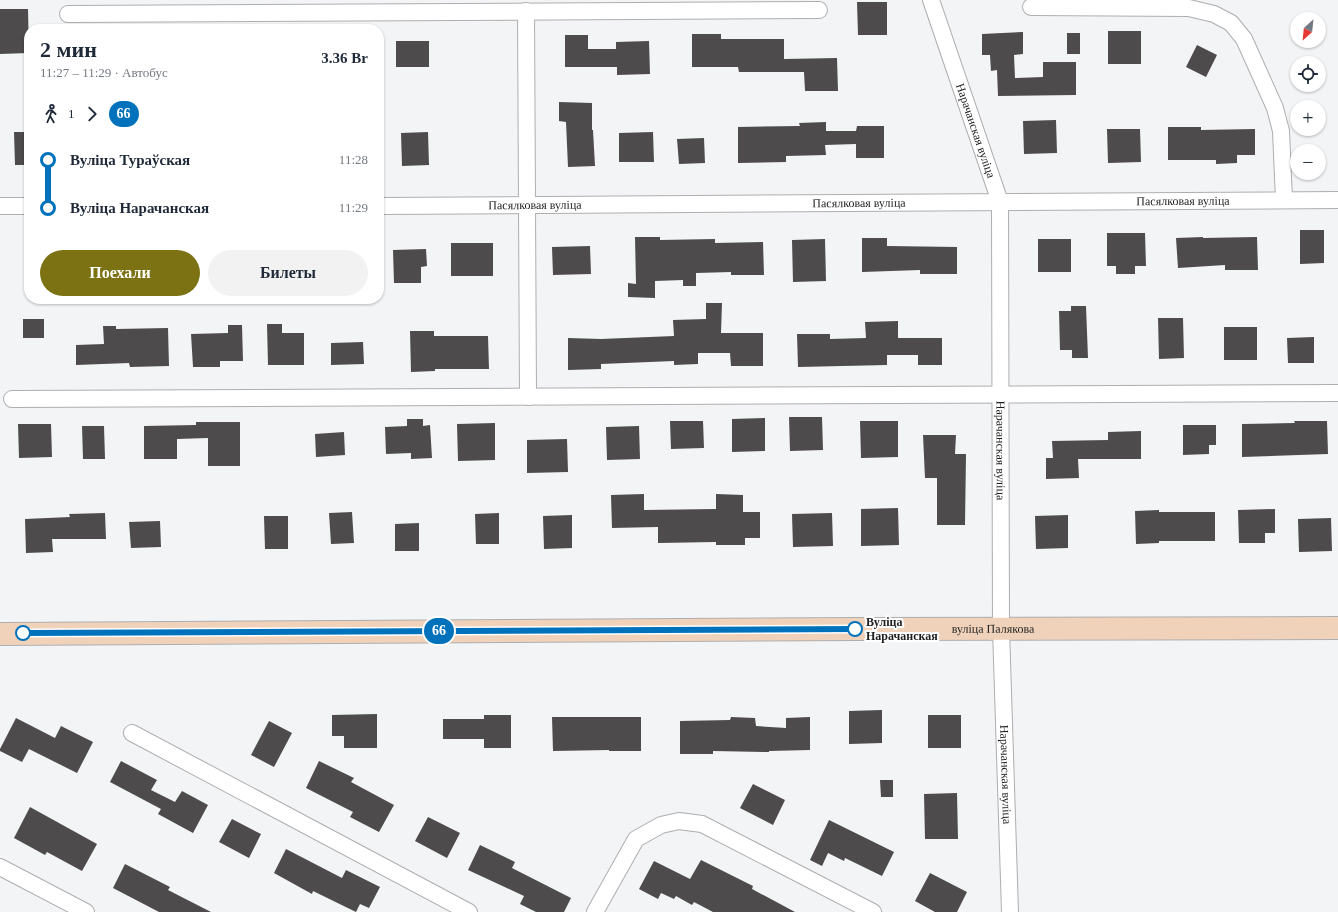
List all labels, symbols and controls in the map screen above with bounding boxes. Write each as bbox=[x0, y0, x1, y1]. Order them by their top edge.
north arrow bbox=[1290, 12, 1326, 48]
map controls bbox=[1290, 12, 1326, 180]
text: 2 мин bbox=[40, 37, 97, 62]
text: 3.36 Br bbox=[321, 50, 368, 66]
button: locate bbox=[1290, 56, 1326, 92]
text: 11:27 – 11:29 · Автобус bbox=[40, 65, 168, 80]
street label: Нарачанская вуліца bbox=[953, 81, 999, 180]
button: + bbox=[1290, 100, 1326, 136]
icon: walk bbox=[40, 103, 62, 125]
icon: forward bbox=[81, 103, 103, 125]
text: 1 bbox=[68, 106, 75, 121]
text: 66 bbox=[117, 106, 131, 121]
button: − bbox=[1290, 144, 1326, 180]
text: Вуліца Тураўская bbox=[70, 152, 190, 168]
text: 11:28 bbox=[339, 152, 368, 167]
street label: Пасялковая вуліца bbox=[1136, 194, 1230, 208]
street label: Пасялковая вуліца bbox=[812, 196, 906, 210]
street label: Пасялковая вуліца bbox=[488, 198, 582, 212]
text: Вуліца Нарачанская bbox=[70, 200, 209, 216]
text: 11:29 bbox=[339, 200, 368, 215]
button: Поехали bbox=[40, 250, 200, 296]
button: Билеты bbox=[208, 250, 368, 296]
street label: Нарачанская вуліца bbox=[993, 401, 1008, 501]
place label: Вуліца Нарачанская bbox=[866, 615, 938, 643]
line badge: 66 bbox=[421, 618, 457, 644]
marker: Вуліца Нарачанская bbox=[847, 621, 863, 637]
street label: вуліца Палякова bbox=[952, 622, 1035, 636]
text: 66 bbox=[432, 623, 446, 638]
unlabelled marker bbox=[15, 625, 31, 641]
street label: Нарачанская вуліца bbox=[997, 725, 1014, 825]

